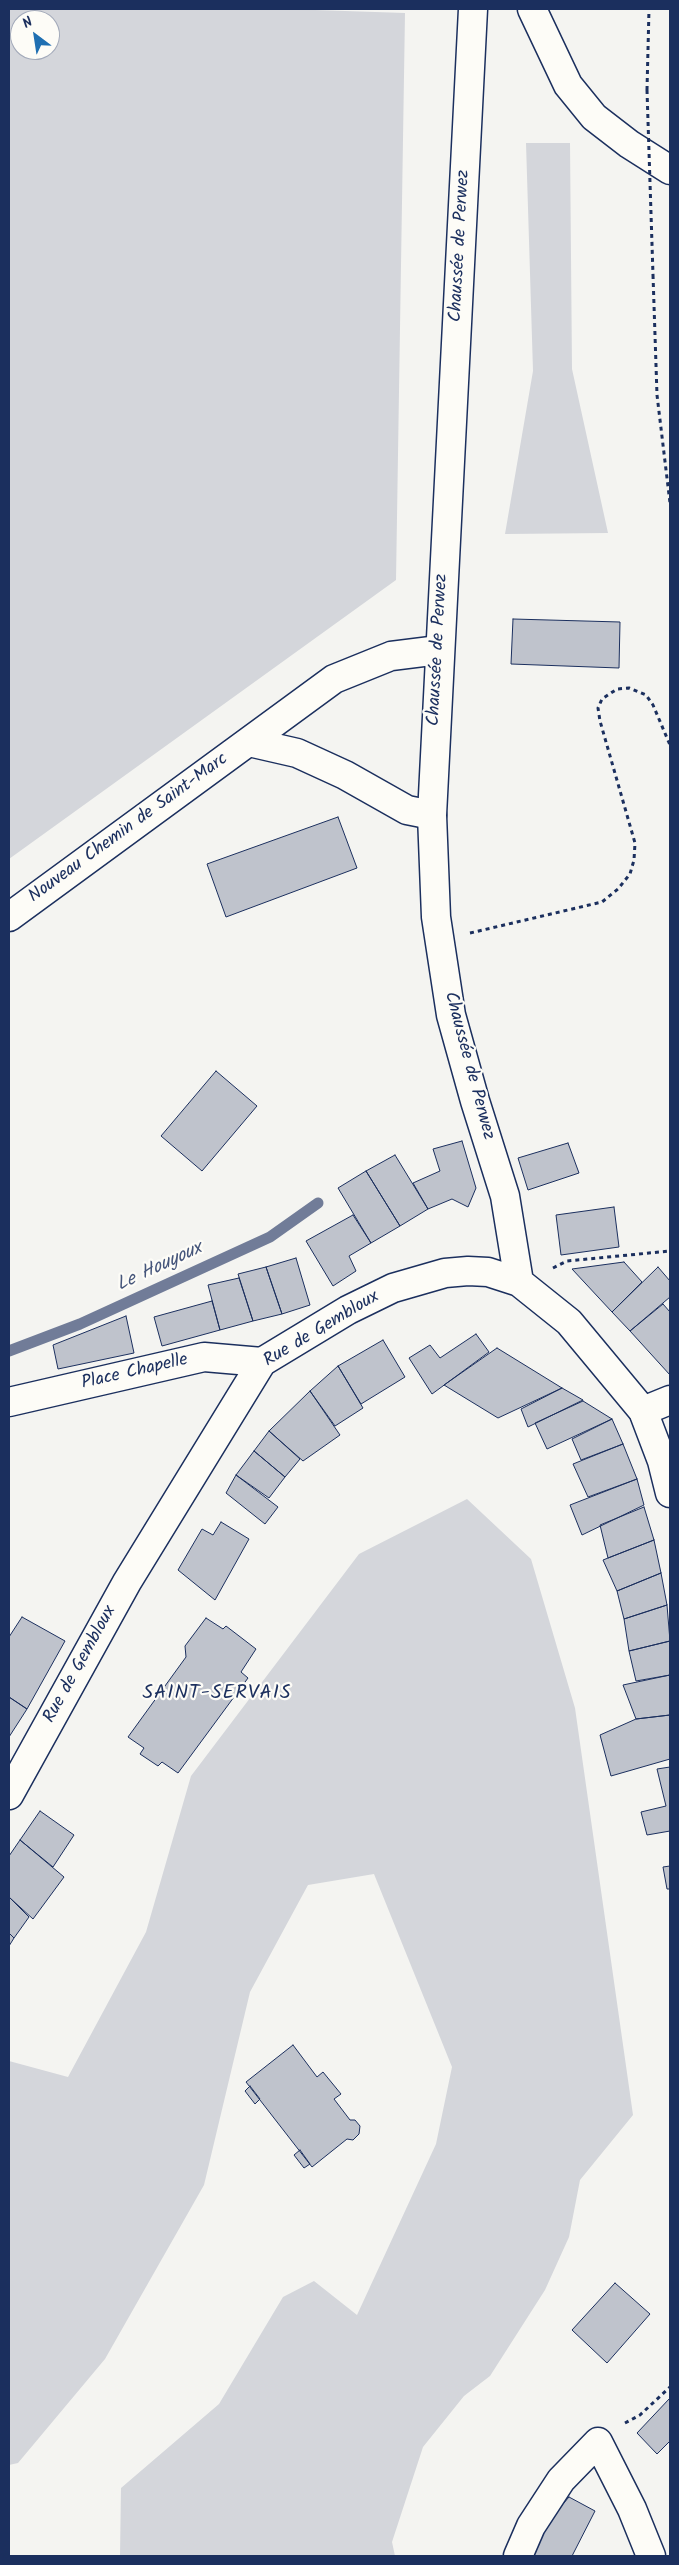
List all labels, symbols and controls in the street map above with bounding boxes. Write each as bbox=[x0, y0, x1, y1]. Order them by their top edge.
north arrow bbox=[10, 10, 60, 60]
text: N bbox=[18, 11, 37, 35]
street label: Chaussée de Perwez bbox=[446, 169, 476, 323]
street label: Chaussée de Perwez bbox=[424, 573, 454, 727]
street label: Nouveau Chemin de Saint-Marc bbox=[25, 749, 233, 909]
street label: Chaussée de Perwez bbox=[438, 990, 498, 1142]
water label: Le Houyoux bbox=[114, 1238, 206, 1298]
street label: Rue de Gembloux bbox=[260, 1287, 384, 1373]
street label: Place Chapelle bbox=[80, 1350, 190, 1396]
street label: Rue de Gembloux bbox=[40, 1603, 122, 1727]
district label: SAINT-SERVAIS bbox=[141, 1683, 293, 1707]

